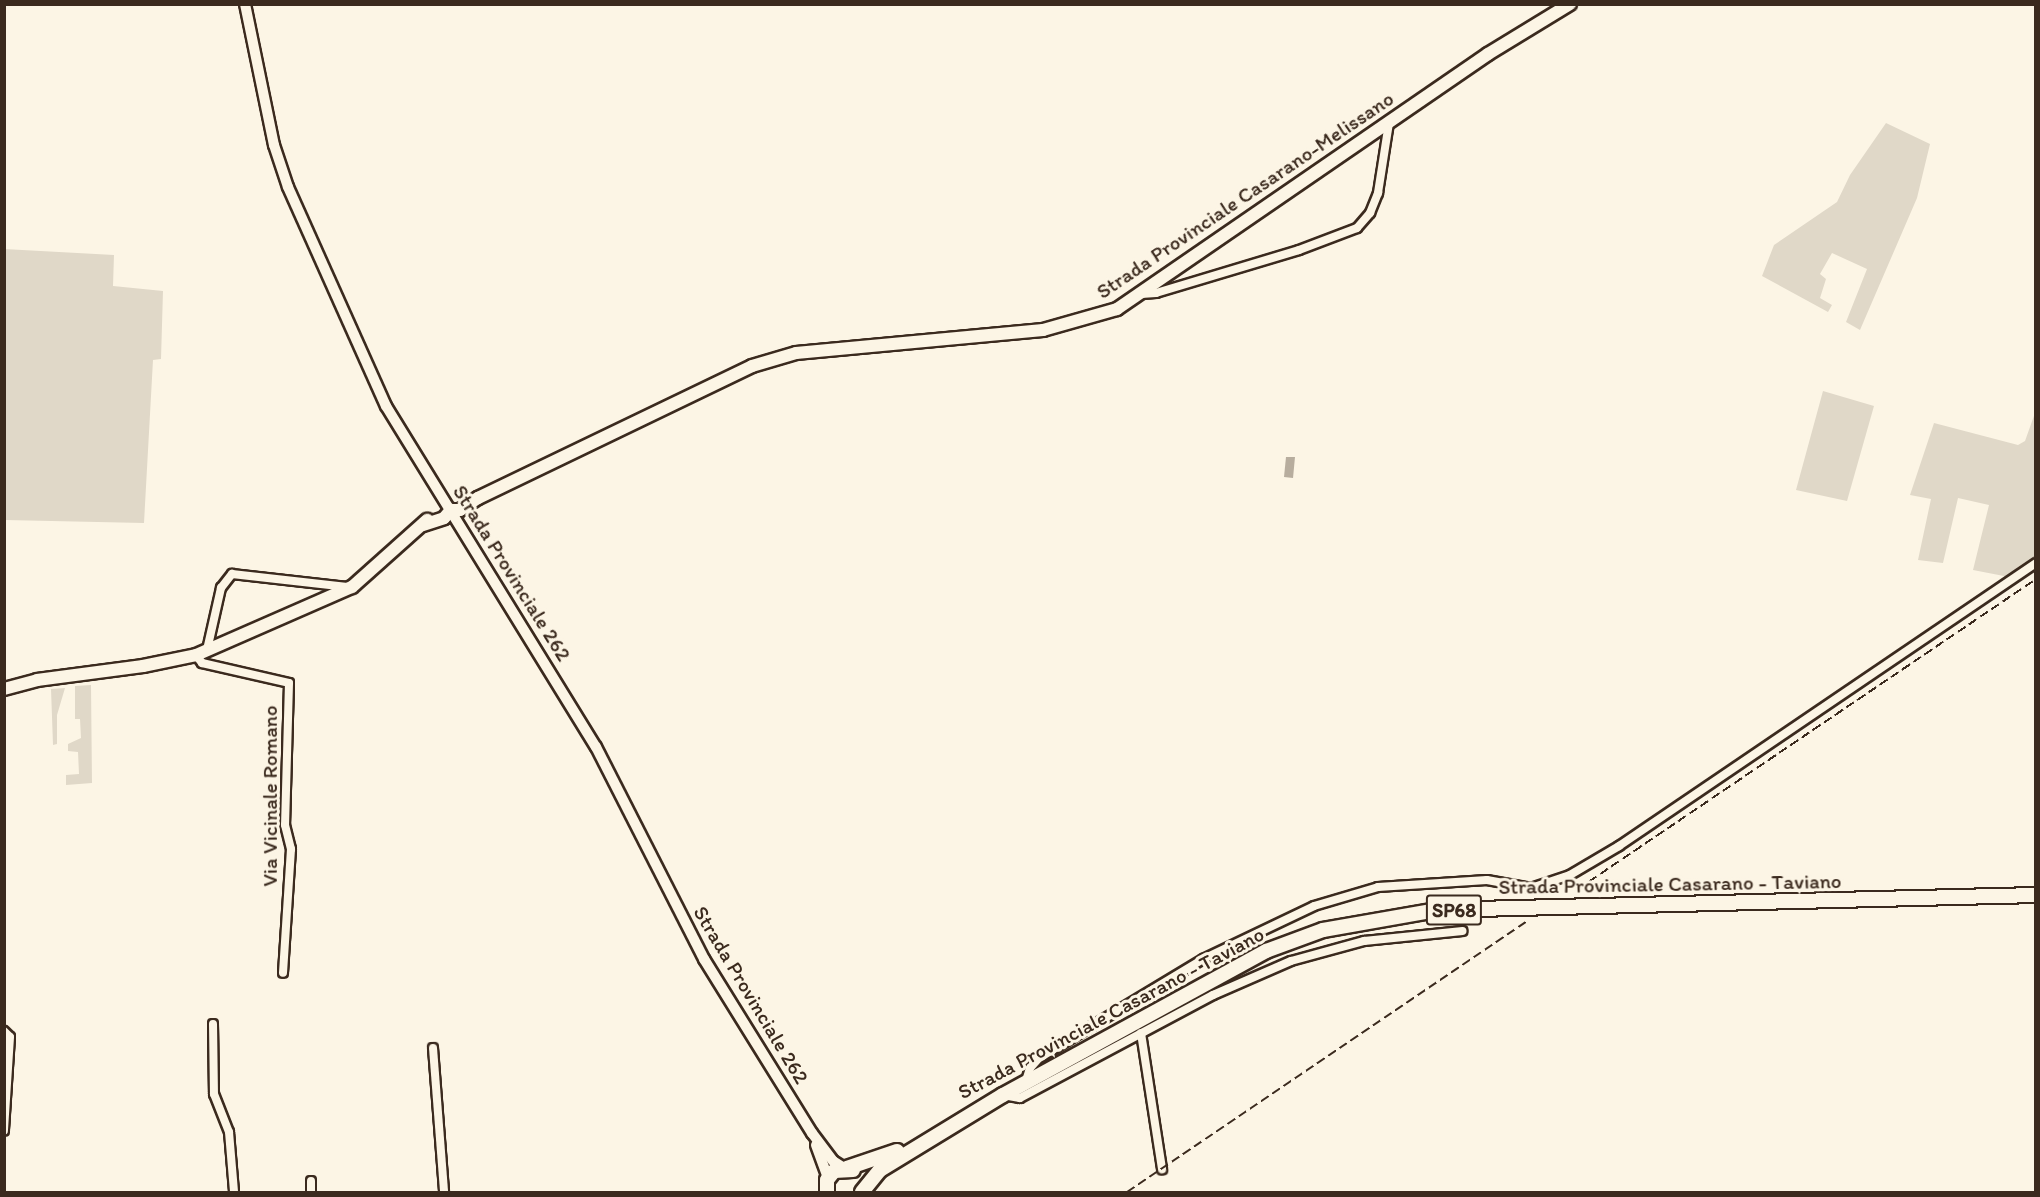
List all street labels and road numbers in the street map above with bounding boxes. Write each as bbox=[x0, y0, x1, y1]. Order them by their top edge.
street label: Strada Provinciale Casarano-Melissano bbox=[1091, 86, 1399, 304]
street label: Strada Provinciale 262 bbox=[448, 480, 576, 666]
street label: Via Vicinale Romano bbox=[257, 705, 283, 887]
street label: Strada Provinciale Casarano - Taviano bbox=[1499, 868, 1841, 900]
road number: SP68 bbox=[1426, 893, 1482, 927]
street label: Strada Provinciale 262 bbox=[688, 901, 814, 1089]
street label: Strada Provinciale Casarano - Taviano bbox=[954, 922, 1268, 1104]

